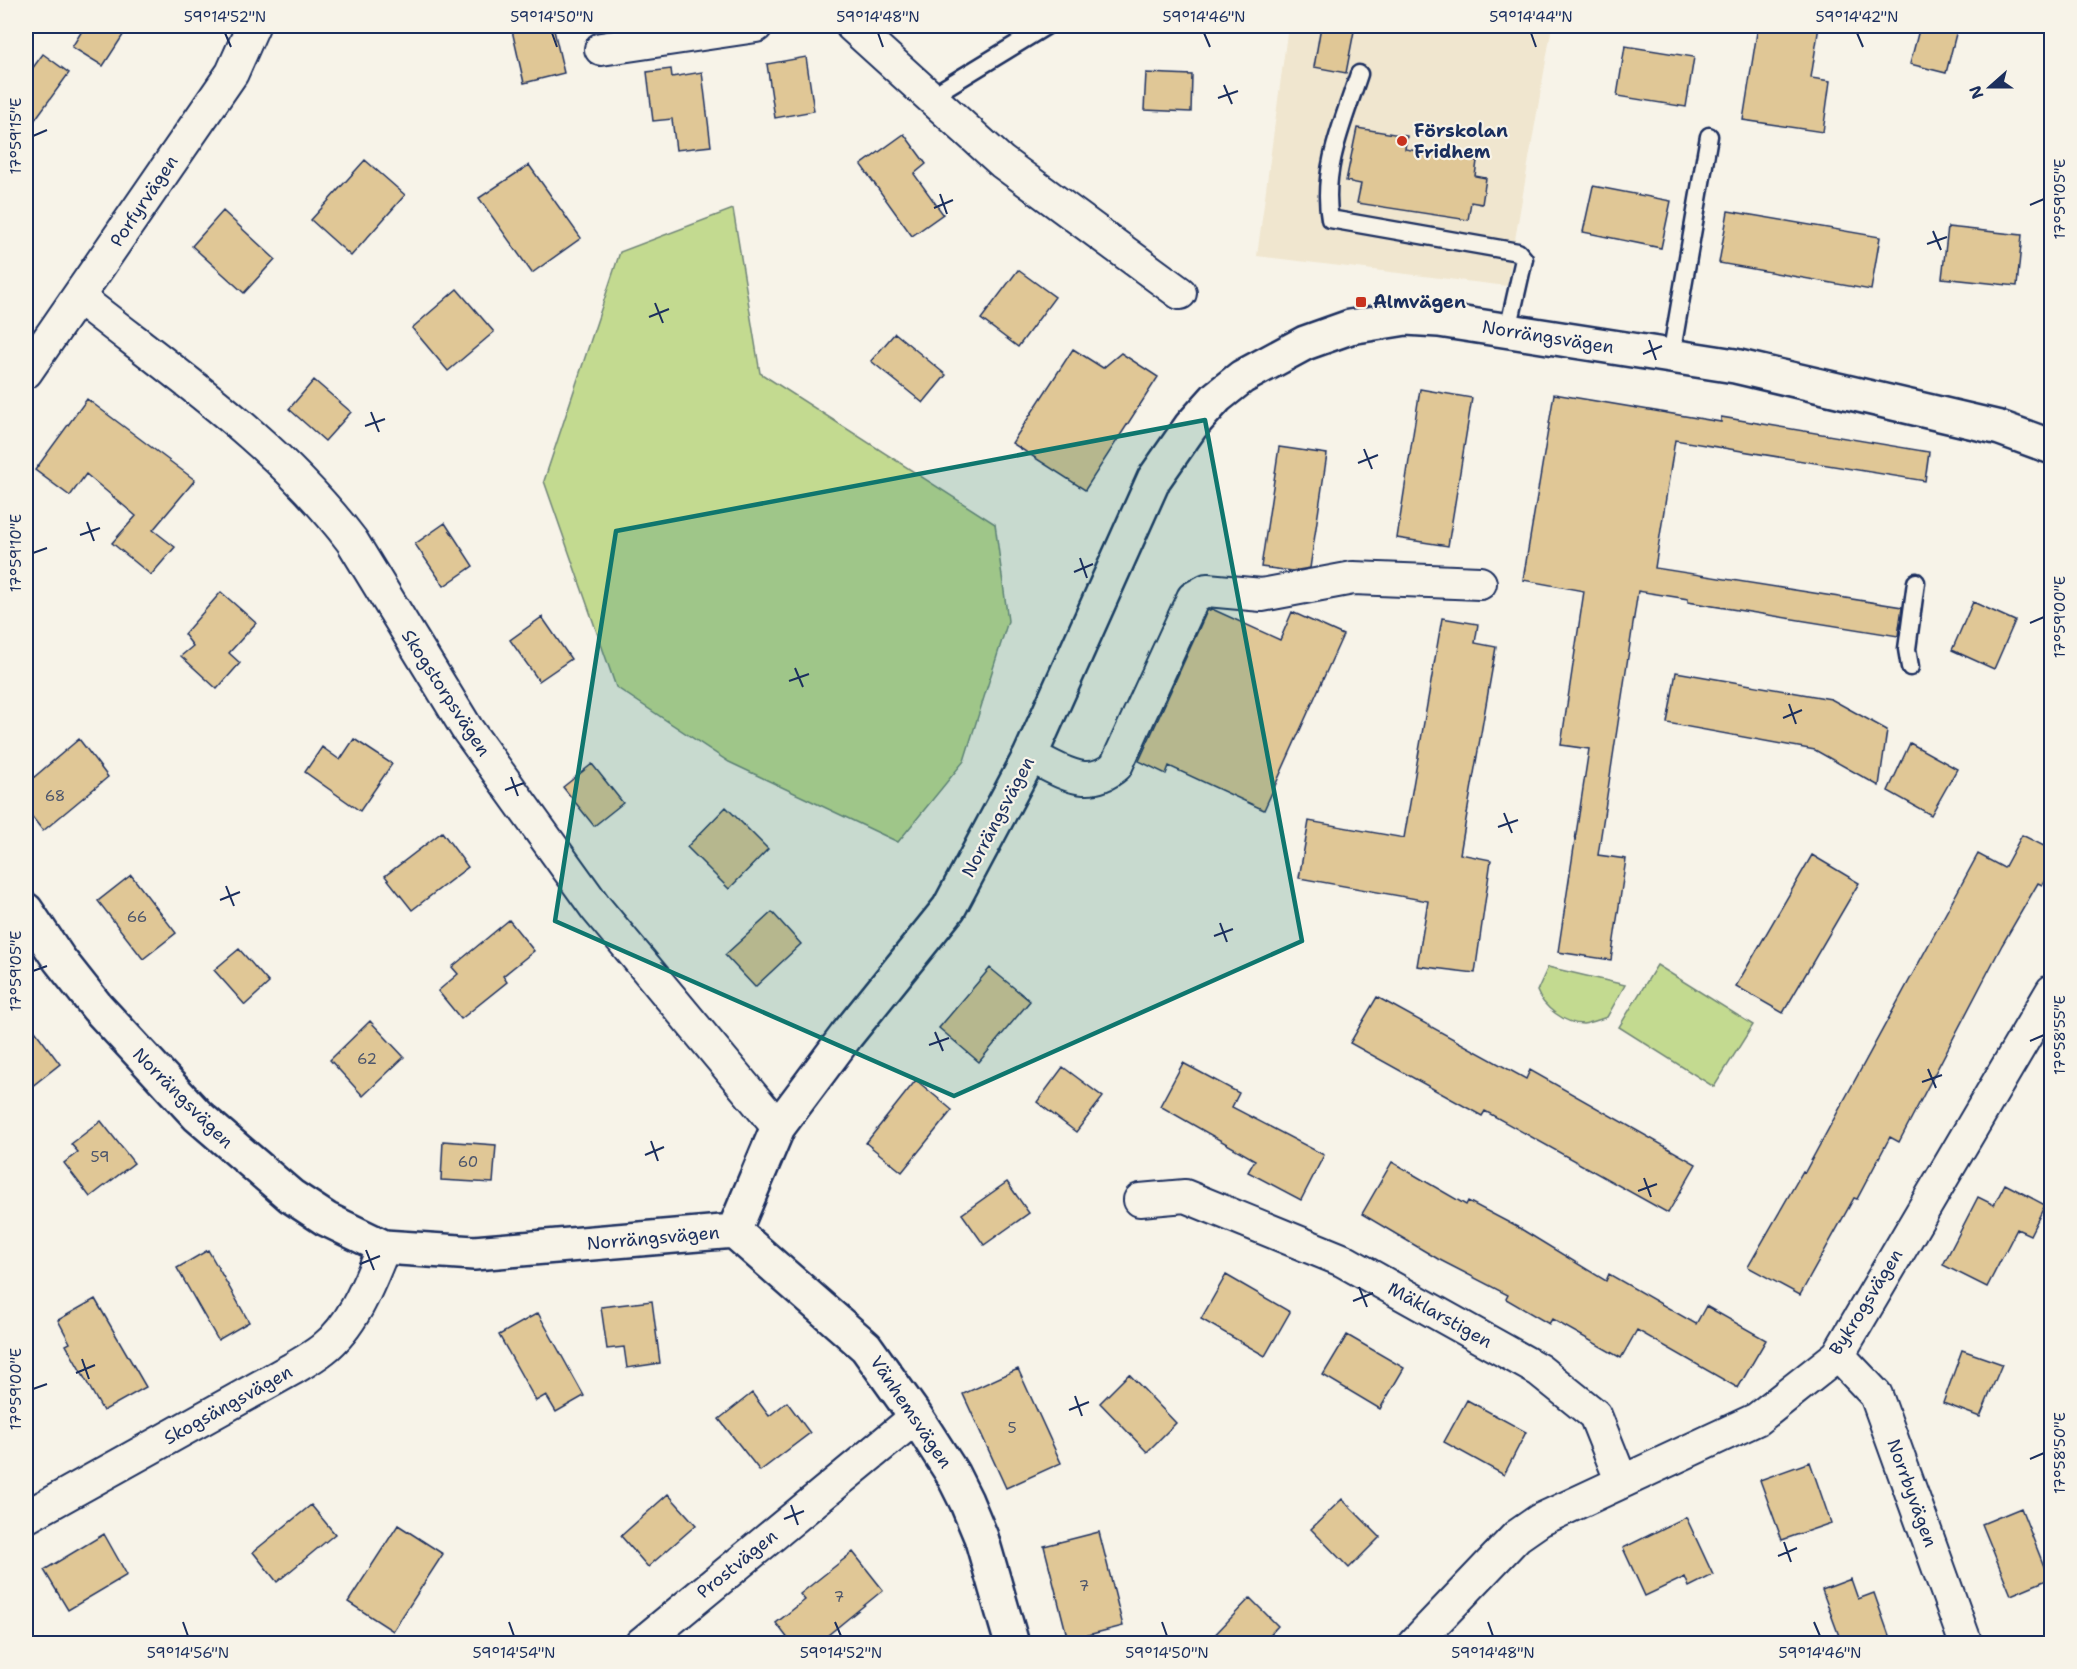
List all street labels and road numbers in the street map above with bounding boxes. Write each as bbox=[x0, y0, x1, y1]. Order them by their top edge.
street label: Porfyrvägen bbox=[105, 150, 183, 252]
street label: Norrängsvägen bbox=[1480, 315, 1616, 359]
street label: Skogstorpsvägen bbox=[396, 625, 496, 761]
street label: Norrängsvägen bbox=[956, 753, 1040, 881]
street label: Norrängsvägen bbox=[127, 1042, 239, 1154]
street label: Norrängsvägen bbox=[586, 1220, 720, 1256]
street label: Bykrogsvägen bbox=[1824, 1244, 1908, 1360]
street label: Mäklarstigen bbox=[1384, 1277, 1496, 1353]
street label: Vänhemsvägen bbox=[864, 1351, 958, 1473]
street label: Skogsängsvägen bbox=[159, 1360, 297, 1450]
street label: Norrbyvägen bbox=[1881, 1436, 1943, 1550]
street label: Prostvägen bbox=[692, 1524, 782, 1604]

